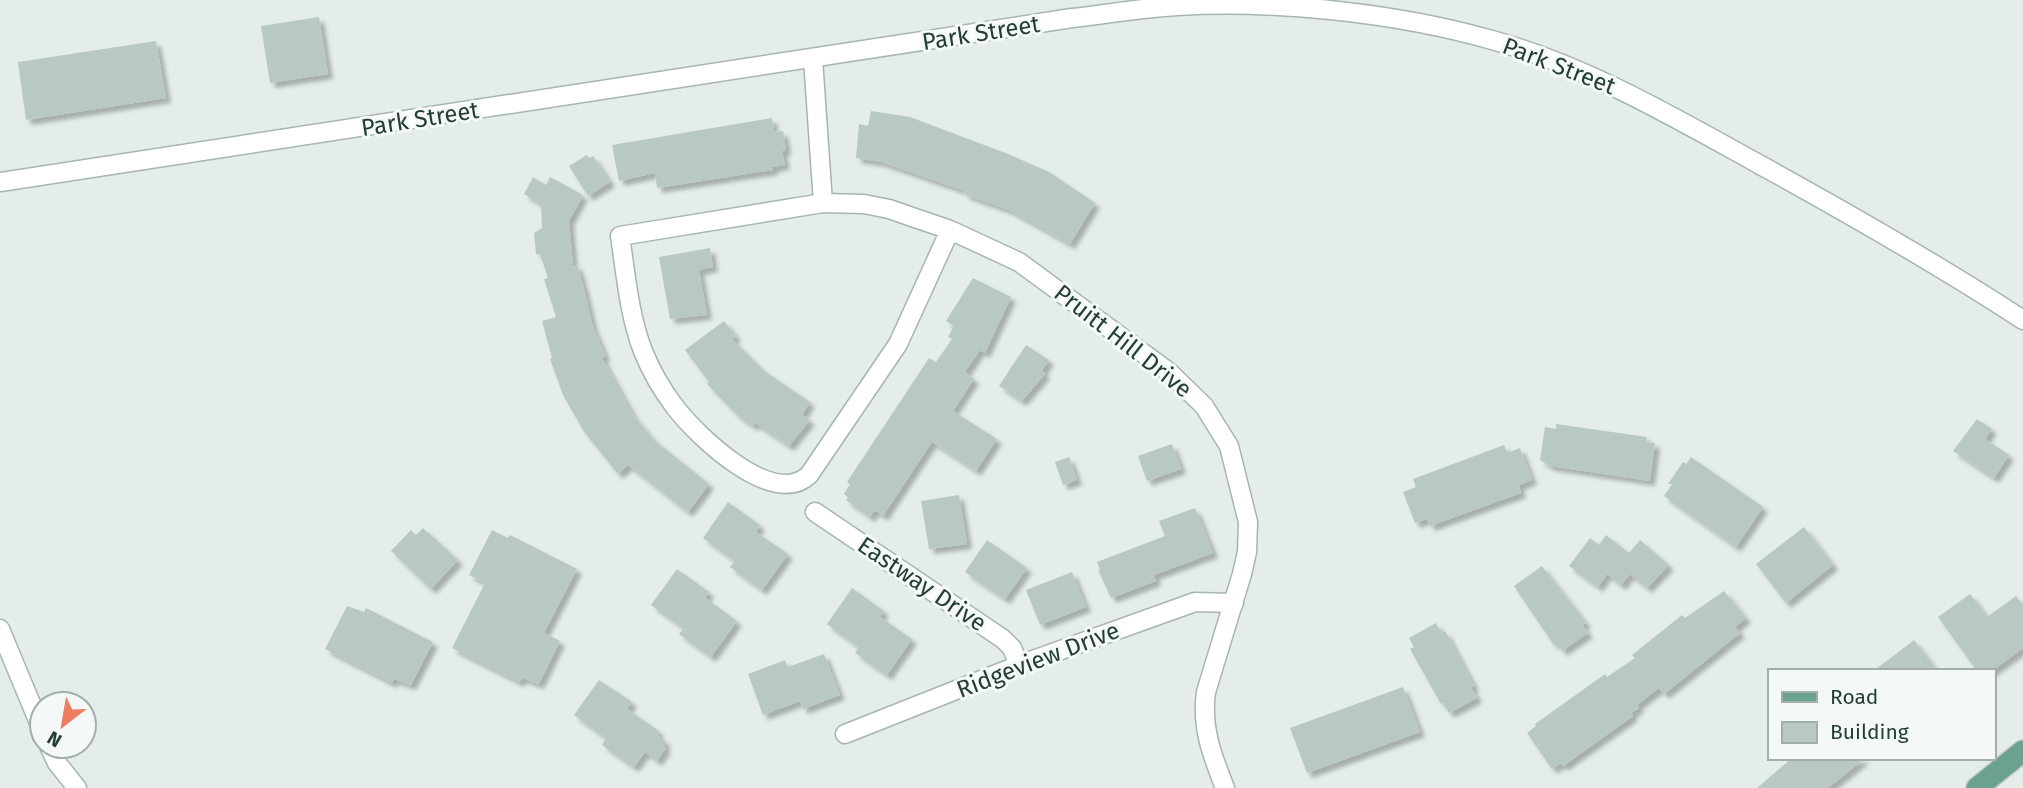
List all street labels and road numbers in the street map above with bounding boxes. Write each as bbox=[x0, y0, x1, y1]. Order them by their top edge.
street label: Park Street bbox=[920, 10, 1042, 56]
street label: Park Street bbox=[1499, 32, 1620, 100]
street label: Park Street bbox=[359, 96, 481, 142]
street label: Pruitt Hill Drive bbox=[1049, 279, 1197, 403]
street label: Eastway Drive bbox=[852, 531, 992, 637]
street label: Ridgeview Drive bbox=[953, 616, 1123, 704]

